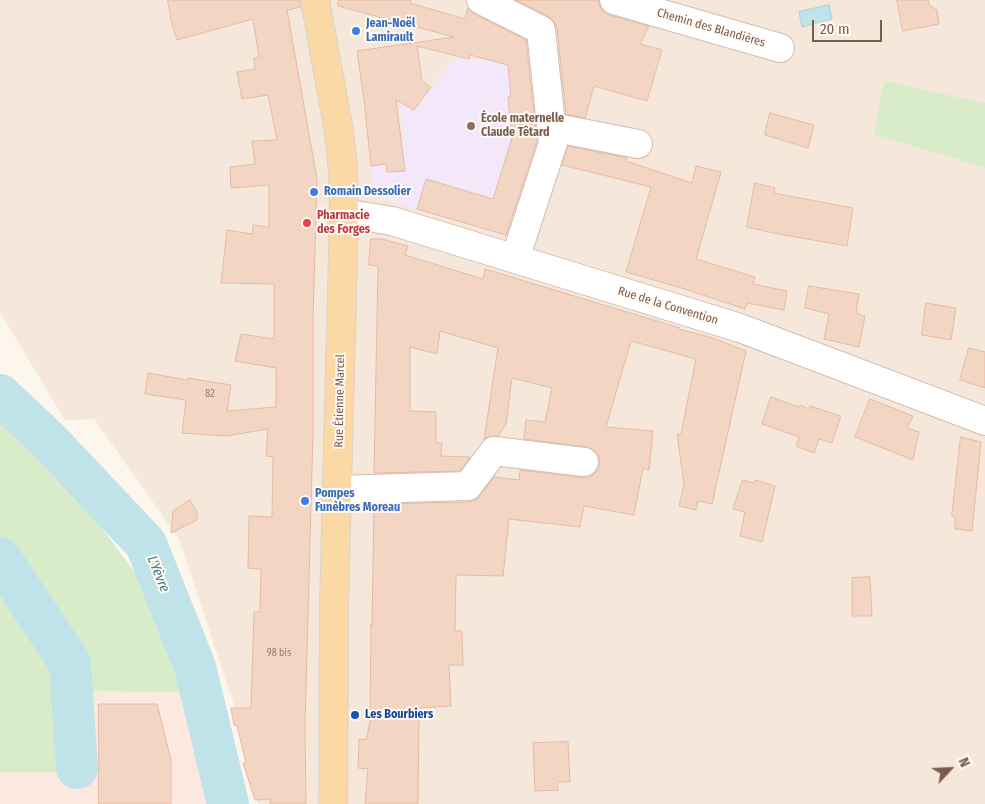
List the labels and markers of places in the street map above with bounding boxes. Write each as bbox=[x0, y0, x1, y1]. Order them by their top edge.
place label: Jean-Noël Lamirault bbox=[366, 17, 415, 45]
marker: Jean-Noël Lamirault bbox=[350, 25, 362, 37]
place label: École maternelle Claude Têtard bbox=[481, 112, 564, 140]
marker: École maternelle Claude Têtard bbox=[465, 120, 477, 132]
place label: Romain Dessolier bbox=[324, 185, 411, 199]
marker: Romain Dessolier bbox=[308, 186, 320, 198]
place label: Pharmacie des Forges bbox=[317, 209, 370, 237]
marker: Pharmacie des Forges bbox=[301, 217, 313, 229]
place label: Pompes Funèbres Moreau bbox=[315, 487, 400, 515]
marker: Pompes Funèbres Moreau bbox=[299, 495, 311, 507]
place label: Les Bourbiers bbox=[365, 708, 433, 722]
marker: Les Bourbiers bbox=[349, 709, 361, 721]

